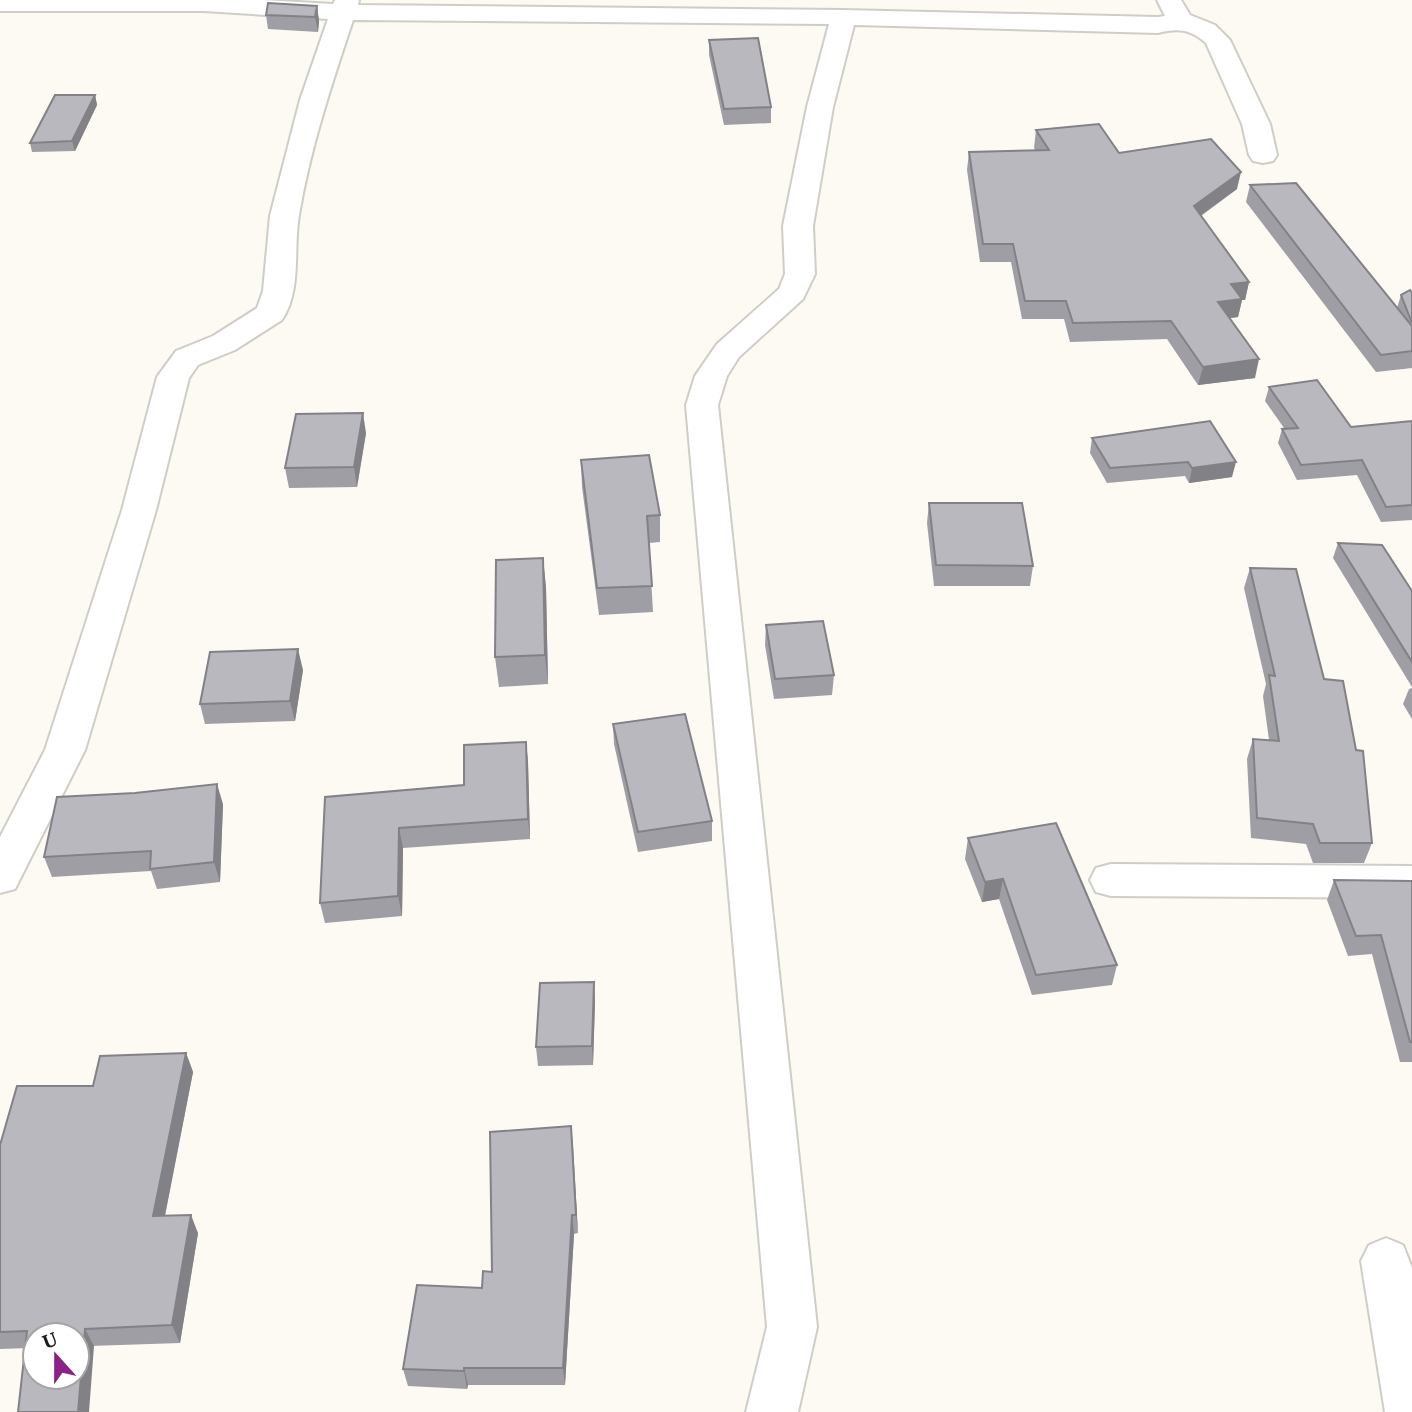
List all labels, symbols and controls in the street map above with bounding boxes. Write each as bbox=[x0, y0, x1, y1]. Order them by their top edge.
north arrow bbox=[21, 1321, 91, 1391]
text: U bbox=[39, 1326, 61, 1354]

